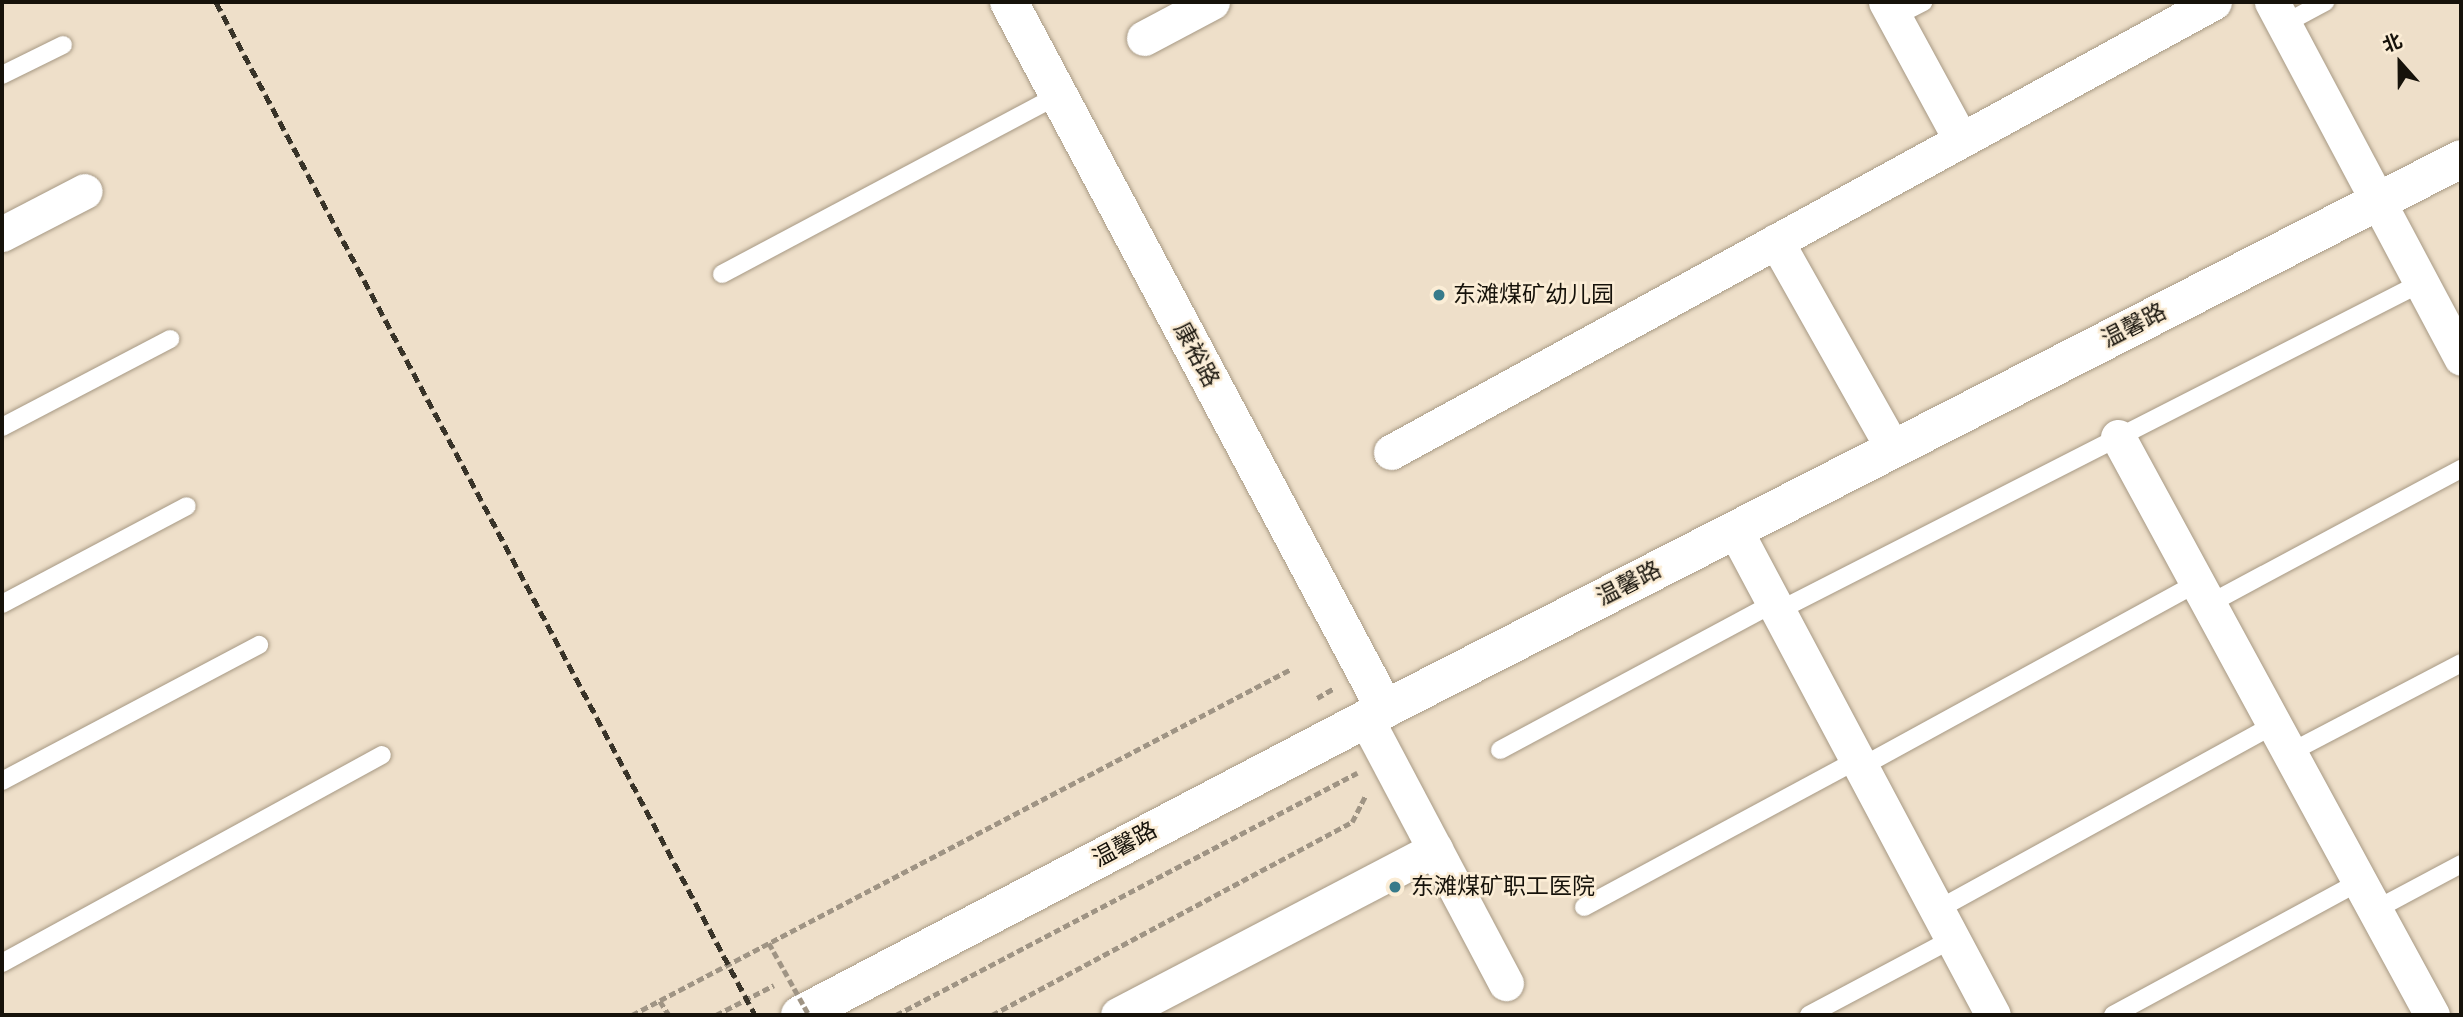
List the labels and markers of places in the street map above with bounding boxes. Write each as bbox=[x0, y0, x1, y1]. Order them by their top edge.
place label: 东滩煤矿幼儿园 bbox=[1453, 281, 1614, 309]
marker: 东滩煤矿幼儿园 bbox=[1431, 287, 1447, 303]
place label: 东滩煤矿职工医院 bbox=[1411, 873, 1595, 901]
marker: 东滩煤矿职工医院 bbox=[1385, 877, 1405, 897]

